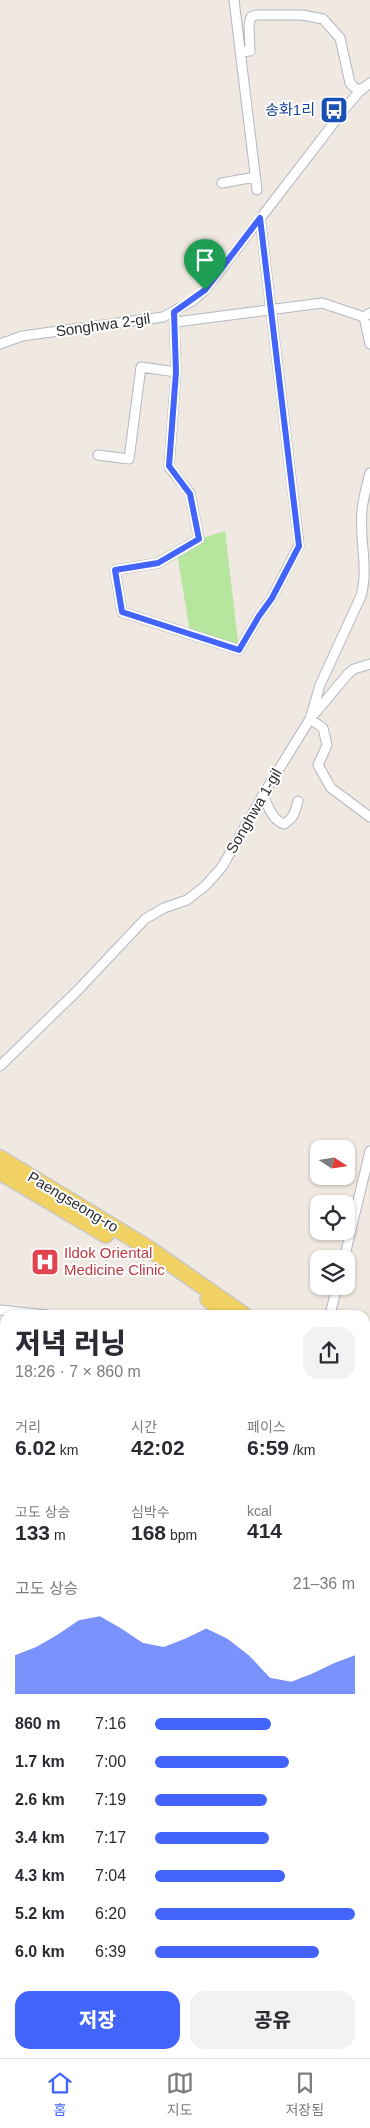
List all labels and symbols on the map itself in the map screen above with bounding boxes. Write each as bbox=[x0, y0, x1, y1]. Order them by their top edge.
bus stop icon: 송화1리 bbox=[319, 95, 349, 125]
place label: 송화1리 bbox=[265, 101, 315, 118]
pin bbox=[184, 239, 226, 290]
street label: Songhwa 2-gil bbox=[55, 309, 151, 340]
street label: Songhwa 1-gil bbox=[222, 765, 285, 856]
north arrow bbox=[310, 1140, 355, 1185]
street label: Paengseong-ro bbox=[25, 1168, 122, 1235]
place label: Ildok Oriental Medicine Clinic bbox=[64, 1244, 165, 1278]
hospital icon: Ildok Oriental Medicine Clinic bbox=[30, 1247, 60, 1277]

